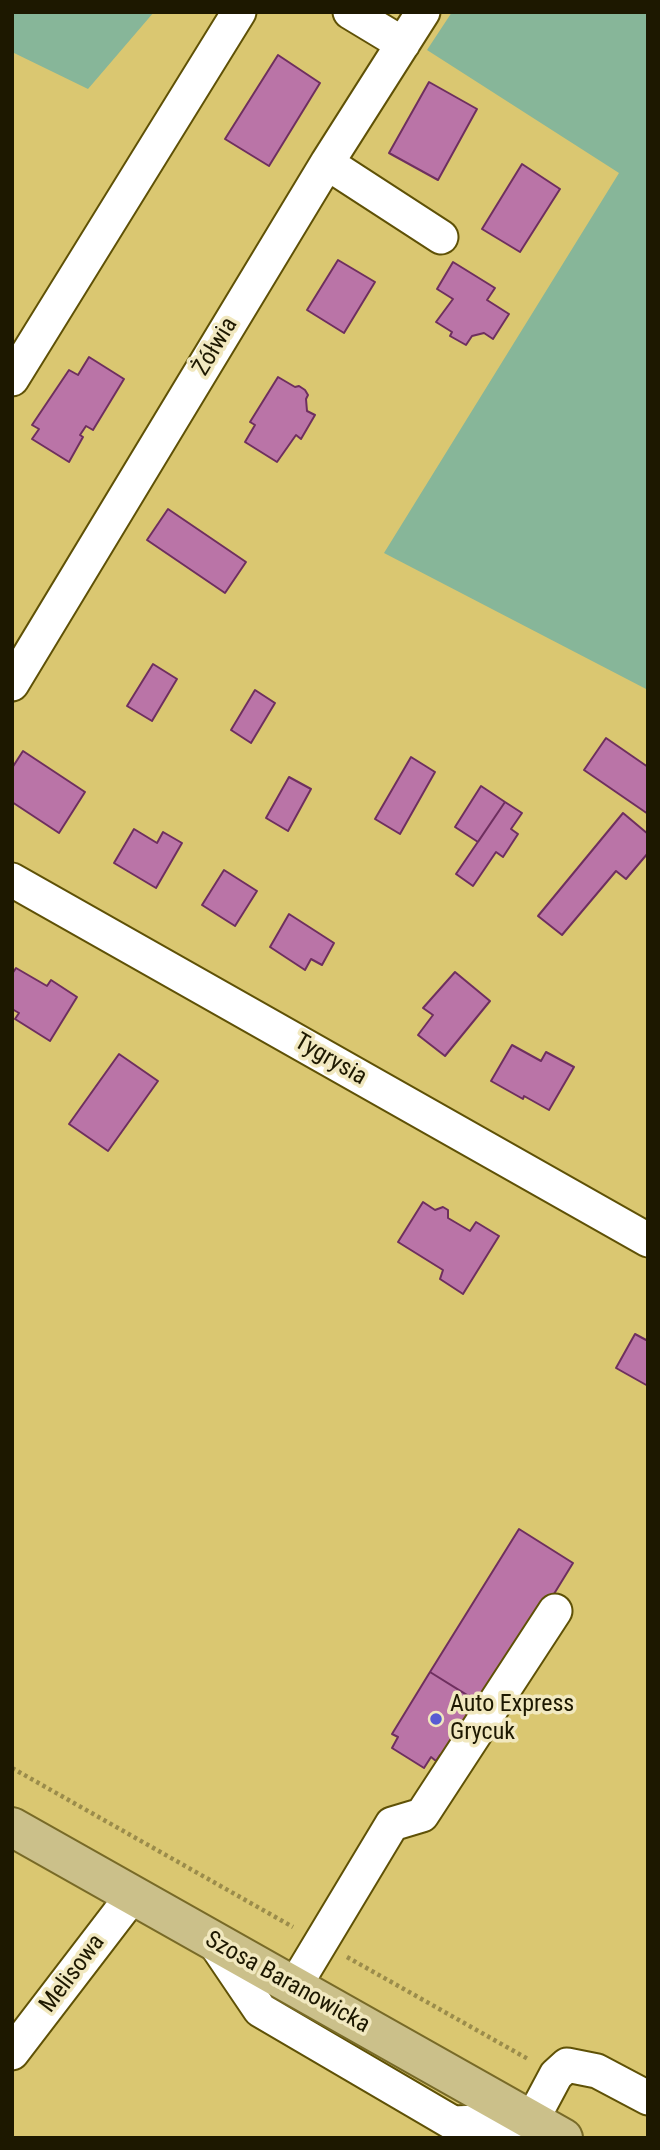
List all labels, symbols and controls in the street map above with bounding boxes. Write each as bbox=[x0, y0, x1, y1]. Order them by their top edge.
street label: Żółwia bbox=[187, 313, 245, 381]
street label: Tygrysia bbox=[289, 1028, 371, 1092]
place label: Auto Express Grycuk bbox=[450, 1691, 574, 1747]
marker: Auto Express Grycuk bbox=[428, 1711, 444, 1727]
street label: Szosa Baranowicka bbox=[200, 1926, 374, 2040]
street label: Melisowa bbox=[34, 1929, 112, 2019]

